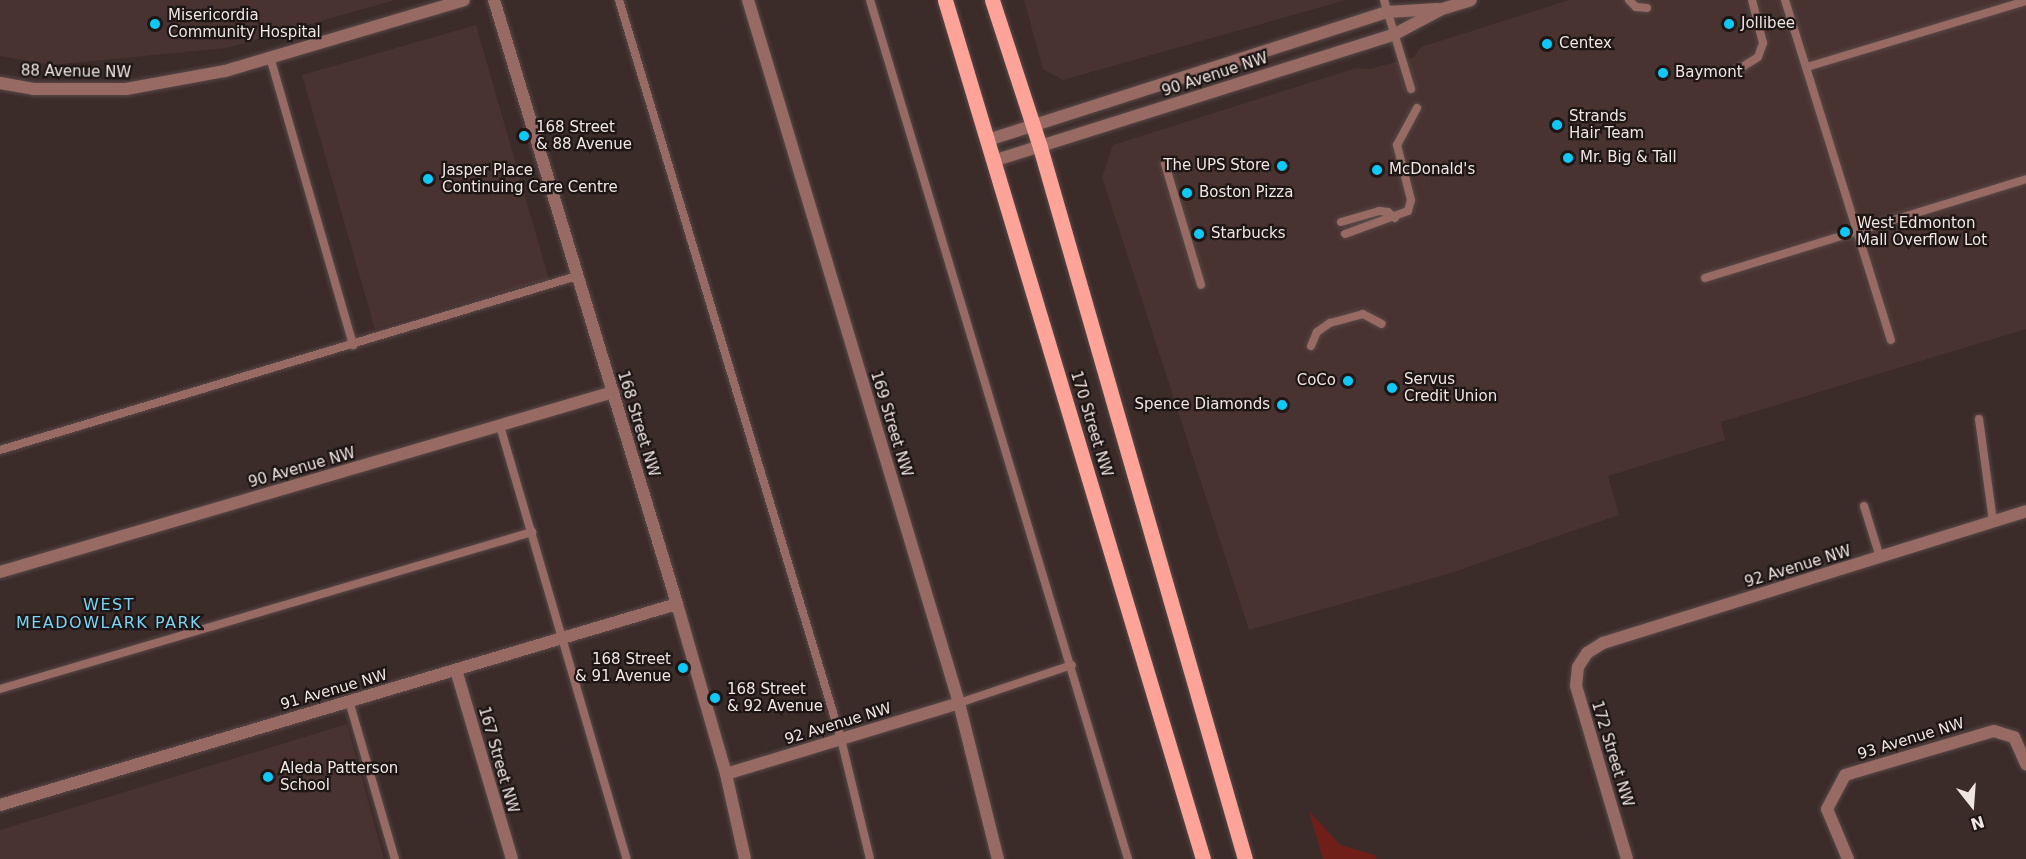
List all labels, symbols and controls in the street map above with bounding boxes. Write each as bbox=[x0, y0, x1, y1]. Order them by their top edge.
place label: Misericordia Community Hospital bbox=[168, 6, 321, 41]
marker: Misericordia Community Hospital bbox=[146, 15, 164, 33]
place label: Jollibee bbox=[1741, 15, 1795, 33]
marker: Jollibee bbox=[1722, 17, 1736, 31]
place label: Centex bbox=[1559, 35, 1612, 53]
marker: Centex bbox=[1540, 37, 1554, 51]
street label: 90 Avenue NW bbox=[1160, 49, 1270, 101]
street label: 88 Avenue NW bbox=[21, 62, 131, 82]
place label: Baymont bbox=[1675, 64, 1743, 82]
marker: Baymont bbox=[1656, 66, 1670, 80]
place label: Strands Hair Team bbox=[1569, 107, 1644, 142]
place label: 168 Street & 88 Avenue bbox=[536, 118, 632, 153]
marker: Strands Hair Team bbox=[1550, 118, 1564, 132]
marker: 168 Street & 88 Avenue bbox=[517, 129, 531, 143]
place label: Mr. Big & Tall bbox=[1580, 149, 1677, 167]
marker: Mr. Big & Tall bbox=[1561, 151, 1575, 165]
place label: The UPS Store bbox=[1163, 157, 1270, 175]
marker: The UPS Store bbox=[1275, 159, 1289, 173]
place label: Jasper Place Continuing Care Centre bbox=[442, 161, 618, 196]
place label: McDonald's bbox=[1389, 161, 1475, 179]
marker: McDonald's bbox=[1370, 163, 1384, 177]
marker: Jasper Place Continuing Care Centre bbox=[419, 170, 437, 188]
place label: Boston Pizza bbox=[1199, 184, 1293, 202]
marker: Boston Pizza bbox=[1180, 186, 1194, 200]
place label: West Edmonton Mall Overflow Lot bbox=[1857, 214, 1987, 249]
place label: Starbucks bbox=[1211, 225, 1286, 243]
marker: West Edmonton Mall Overflow Lot bbox=[1838, 225, 1852, 239]
marker: Starbucks bbox=[1192, 227, 1206, 241]
street label: 168 Street NW bbox=[613, 369, 663, 479]
street label: 169 Street NW bbox=[866, 369, 916, 479]
street label: 170 Street NW bbox=[1066, 369, 1116, 479]
place label: Servus Credit Union bbox=[1404, 370, 1497, 405]
place label: CoCo bbox=[1297, 372, 1336, 390]
marker: CoCo bbox=[1341, 374, 1355, 388]
marker: Servus Credit Union bbox=[1385, 381, 1399, 395]
place label: Spence Diamonds bbox=[1134, 396, 1270, 414]
marker: Spence Diamonds bbox=[1275, 398, 1289, 412]
street label: 90 Avenue NW bbox=[246, 444, 358, 492]
street label: 92 Avenue NW bbox=[1743, 542, 1853, 592]
district label: WEST MEADOWLARK PARK bbox=[16, 595, 202, 633]
place label: 168 Street & 91 Avenue bbox=[575, 650, 671, 685]
marker: 168 Street & 91 Avenue bbox=[676, 661, 690, 675]
street label: 91 Avenue NW bbox=[278, 666, 390, 714]
place label: 168 Street & 92 Avenue bbox=[727, 680, 823, 715]
marker: 168 Street & 92 Avenue bbox=[708, 691, 722, 705]
street label: 92 Avenue NW bbox=[783, 699, 893, 749]
street label: 172 Street NW bbox=[1587, 699, 1637, 809]
street label: 167 Street NW bbox=[474, 705, 522, 815]
street label: 93 Avenue NW bbox=[1856, 714, 1966, 764]
place label: Aleda Patterson School bbox=[280, 759, 398, 794]
marker: Aleda Patterson School bbox=[261, 770, 275, 784]
north arrow bbox=[1942, 775, 2002, 835]
text: N bbox=[1968, 812, 1987, 834]

